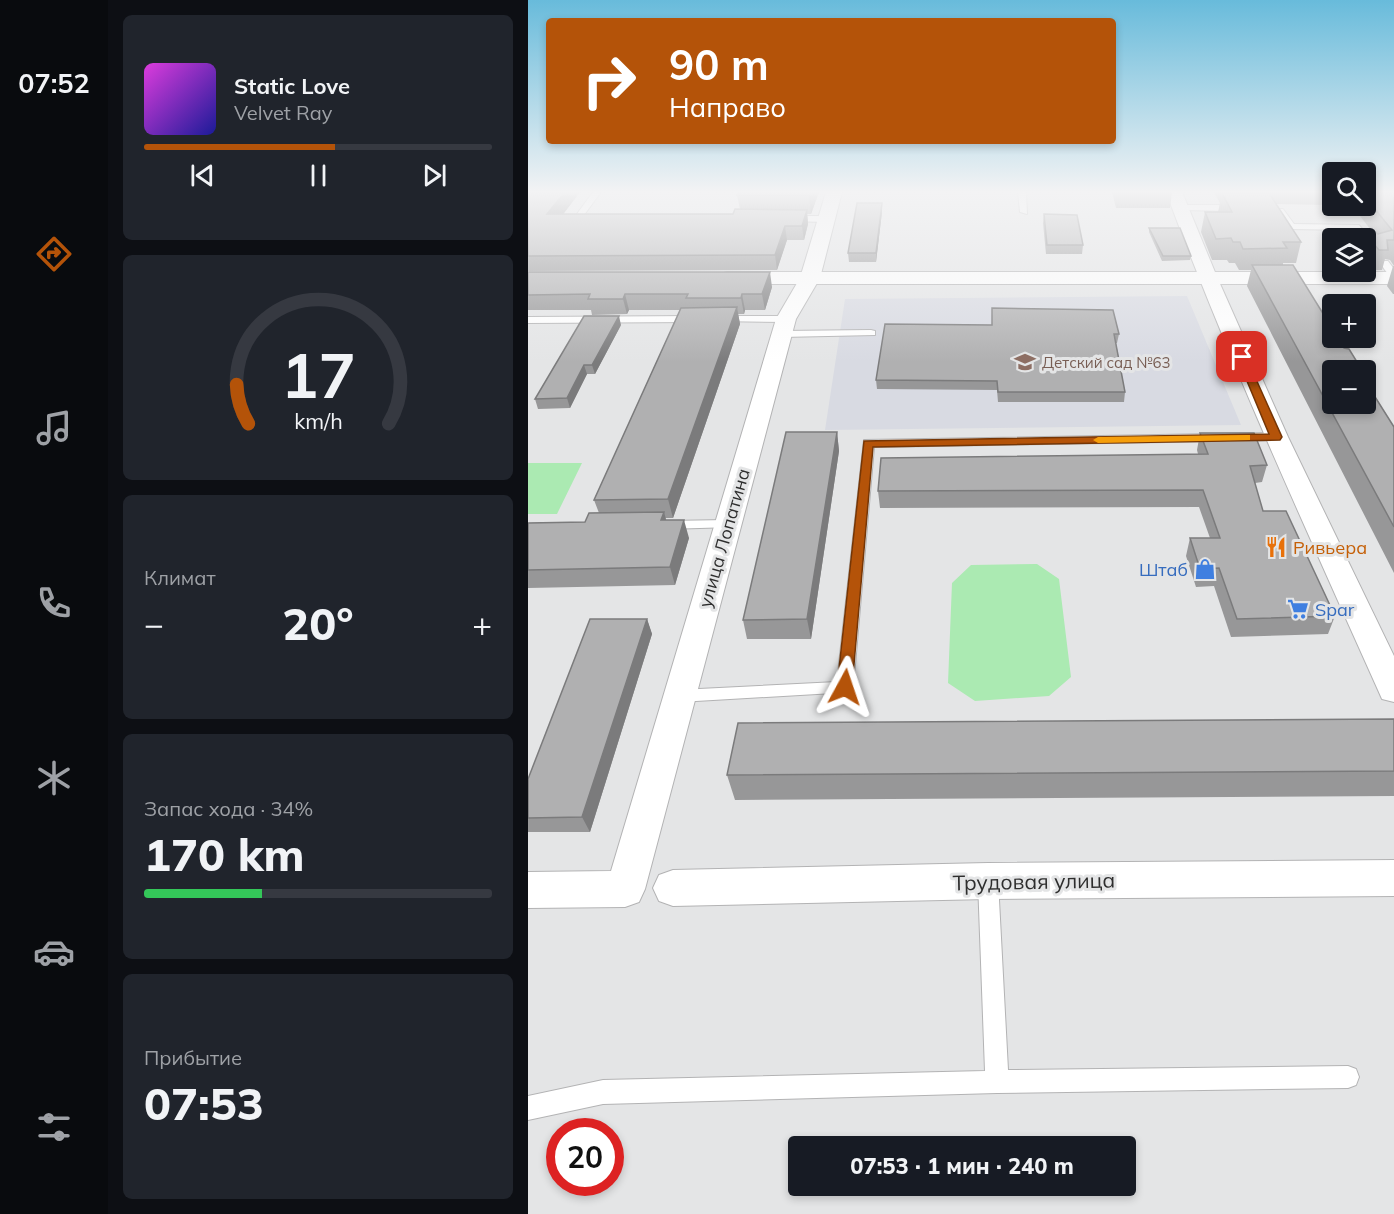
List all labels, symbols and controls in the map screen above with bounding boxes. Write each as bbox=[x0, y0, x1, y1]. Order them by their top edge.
text: 90 m bbox=[669, 38, 769, 91]
icon: right bbox=[570, 42, 648, 120]
text: 07:52 bbox=[18, 66, 90, 100]
text: Static Love bbox=[234, 72, 350, 100]
text: Направо bbox=[669, 90, 786, 124]
text: Velvet Ray bbox=[234, 100, 332, 125]
icon: previous bbox=[186, 159, 219, 192]
icon: pause bbox=[302, 159, 335, 192]
icon: next bbox=[418, 159, 451, 192]
map controls bbox=[1322, 162, 1376, 414]
button: search bbox=[1322, 162, 1376, 216]
button: layers bbox=[1322, 228, 1376, 282]
icon: directions bbox=[33, 233, 75, 275]
button: + bbox=[1322, 294, 1376, 348]
pin bbox=[1216, 331, 1267, 382]
text: 17 bbox=[281, 335, 355, 414]
icon: arrive bbox=[1225, 340, 1258, 373]
school or university icon: Детский сад №63 bbox=[1013, 350, 1037, 374]
place label: Детский сад №63 bbox=[1042, 353, 1171, 372]
button: − bbox=[1322, 360, 1376, 414]
icon: music bbox=[33, 407, 75, 449]
text: km/h bbox=[294, 408, 342, 435]
street label: улица Лопатина bbox=[693, 466, 755, 610]
restaurant icon: Ривьера bbox=[1264, 535, 1288, 559]
place label: Ривьера bbox=[1293, 536, 1367, 559]
shop icon: Штаб bbox=[1193, 557, 1217, 581]
place label: Штаб bbox=[1139, 558, 1188, 581]
text: Климат bbox=[144, 565, 216, 590]
icon: phone bbox=[33, 582, 75, 624]
text: 20° bbox=[282, 595, 354, 651]
supermarket icon: Spar bbox=[1286, 597, 1310, 621]
place label: Spar bbox=[1315, 598, 1355, 621]
text: − bbox=[144, 603, 164, 644]
text: + bbox=[472, 603, 492, 644]
position arrow bbox=[813, 655, 877, 719]
icon: climate bbox=[33, 757, 75, 799]
text: Запас хода · 34% bbox=[144, 796, 313, 821]
text: 170 km bbox=[144, 826, 305, 882]
street label: Трудовая улица bbox=[953, 867, 1115, 895]
icon: car bbox=[33, 931, 75, 973]
text: Прибытие bbox=[144, 1045, 242, 1070]
text: 07:53 bbox=[144, 1075, 264, 1131]
icon: filters bbox=[33, 1106, 75, 1148]
speed limit sign: 20 bbox=[546, 1118, 624, 1196]
text: 07:53 · 1 мин · 240 m bbox=[850, 1152, 1074, 1180]

